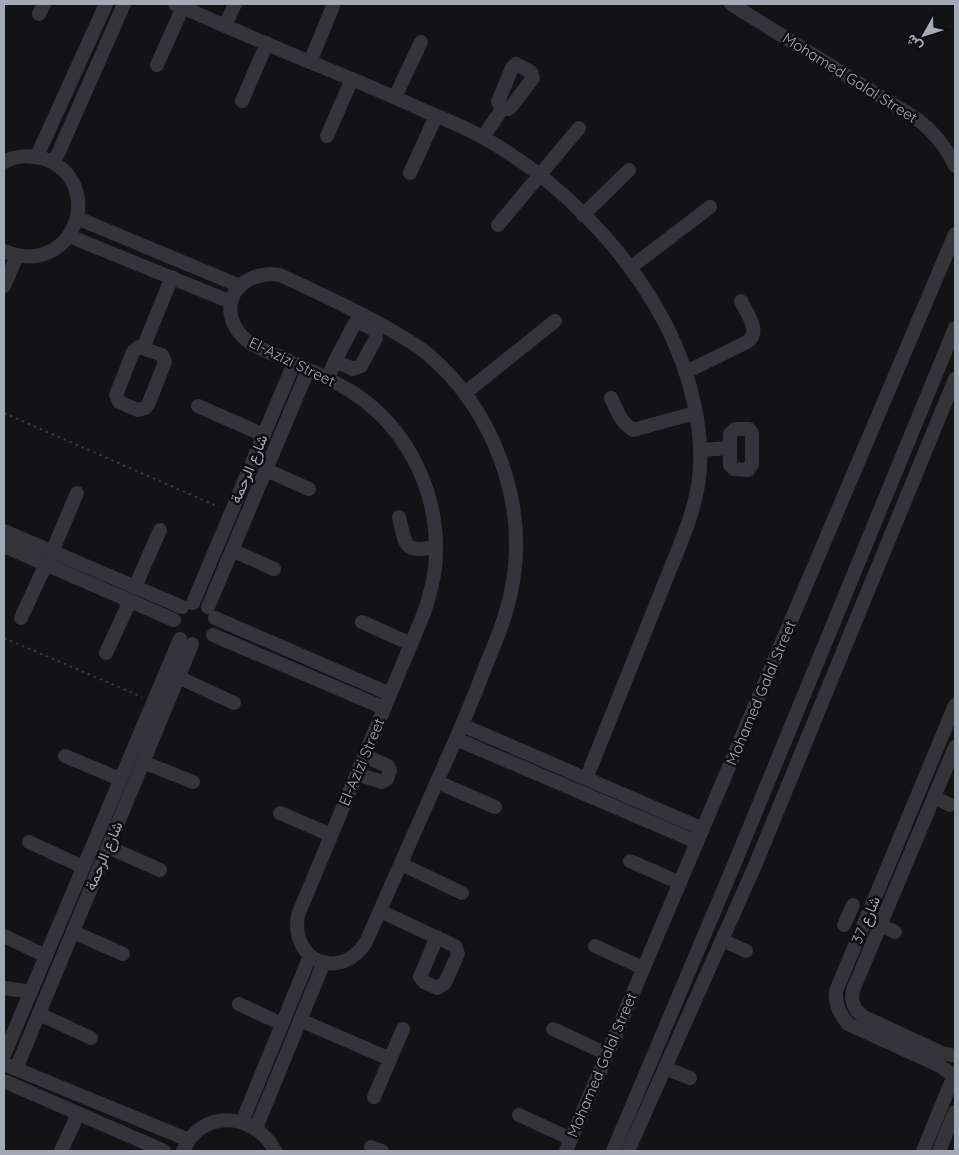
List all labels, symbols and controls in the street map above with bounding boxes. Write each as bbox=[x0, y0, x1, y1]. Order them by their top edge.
north arrow bbox=[899, 10, 949, 60]
street label: Mohamed Galal Street bbox=[779, 28, 921, 127]
text: ش bbox=[901, 31, 926, 55]
street label: El-Azizi Street bbox=[246, 333, 338, 391]
street label: شارع الرحمة bbox=[226, 431, 273, 507]
street label: Mohamed Galal Street bbox=[721, 618, 800, 768]
street label: El-Azizi Street bbox=[335, 715, 389, 809]
street label: شارع الرحمة bbox=[81, 818, 128, 894]
street label: شارع 37 bbox=[847, 893, 886, 947]
street label: Mohamed Galal Street bbox=[562, 990, 641, 1140]

